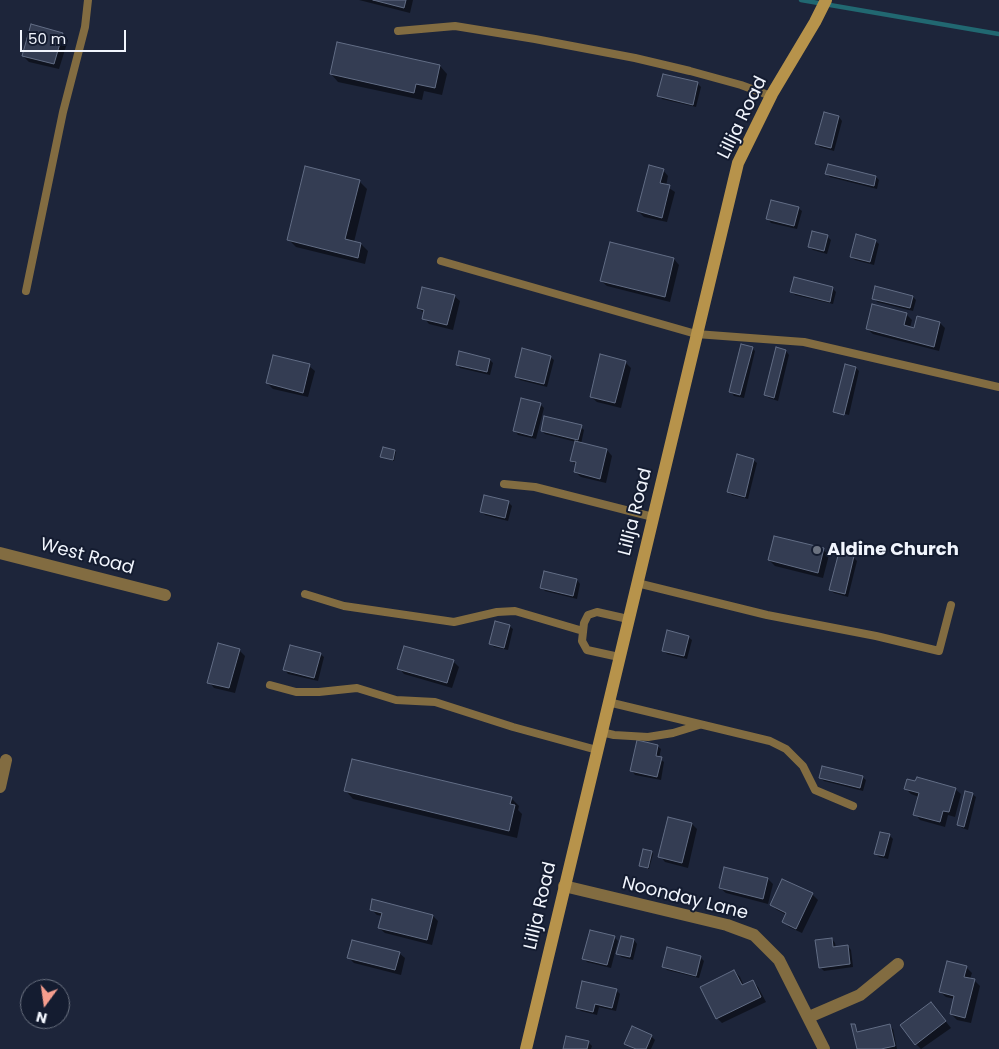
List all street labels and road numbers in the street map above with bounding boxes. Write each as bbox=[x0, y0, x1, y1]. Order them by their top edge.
street label: Lillja Road bbox=[714, 73, 772, 163]
street label: Lillja Road bbox=[615, 466, 657, 558]
street label: West Road bbox=[38, 534, 136, 580]
street label: Lillja Road bbox=[520, 860, 562, 952]
street label: Noonday Lane bbox=[620, 873, 750, 925]

